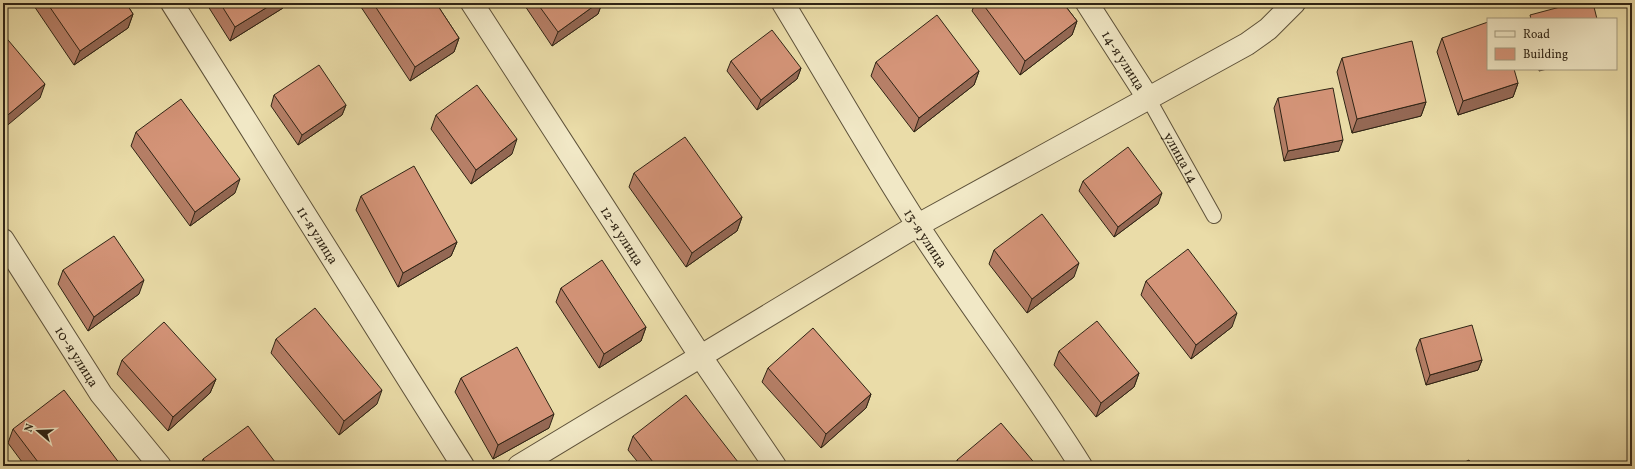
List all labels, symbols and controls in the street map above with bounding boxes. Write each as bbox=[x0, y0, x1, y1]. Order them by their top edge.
legend bbox=[1487, 18, 1617, 70]
street label: 14-я улица bbox=[1096, 27, 1149, 95]
text: Road bbox=[1523, 27, 1550, 43]
text: Building bbox=[1523, 47, 1568, 63]
street label: улица 14 bbox=[1158, 129, 1202, 187]
street label: 11-я улица bbox=[291, 203, 342, 268]
street label: 12-я улица bbox=[595, 203, 648, 270]
street label: 13-я улица bbox=[898, 205, 951, 272]
street label: 10-я улица bbox=[49, 323, 102, 391]
north arrow bbox=[18, 411, 58, 451]
text: N bbox=[22, 422, 38, 434]

